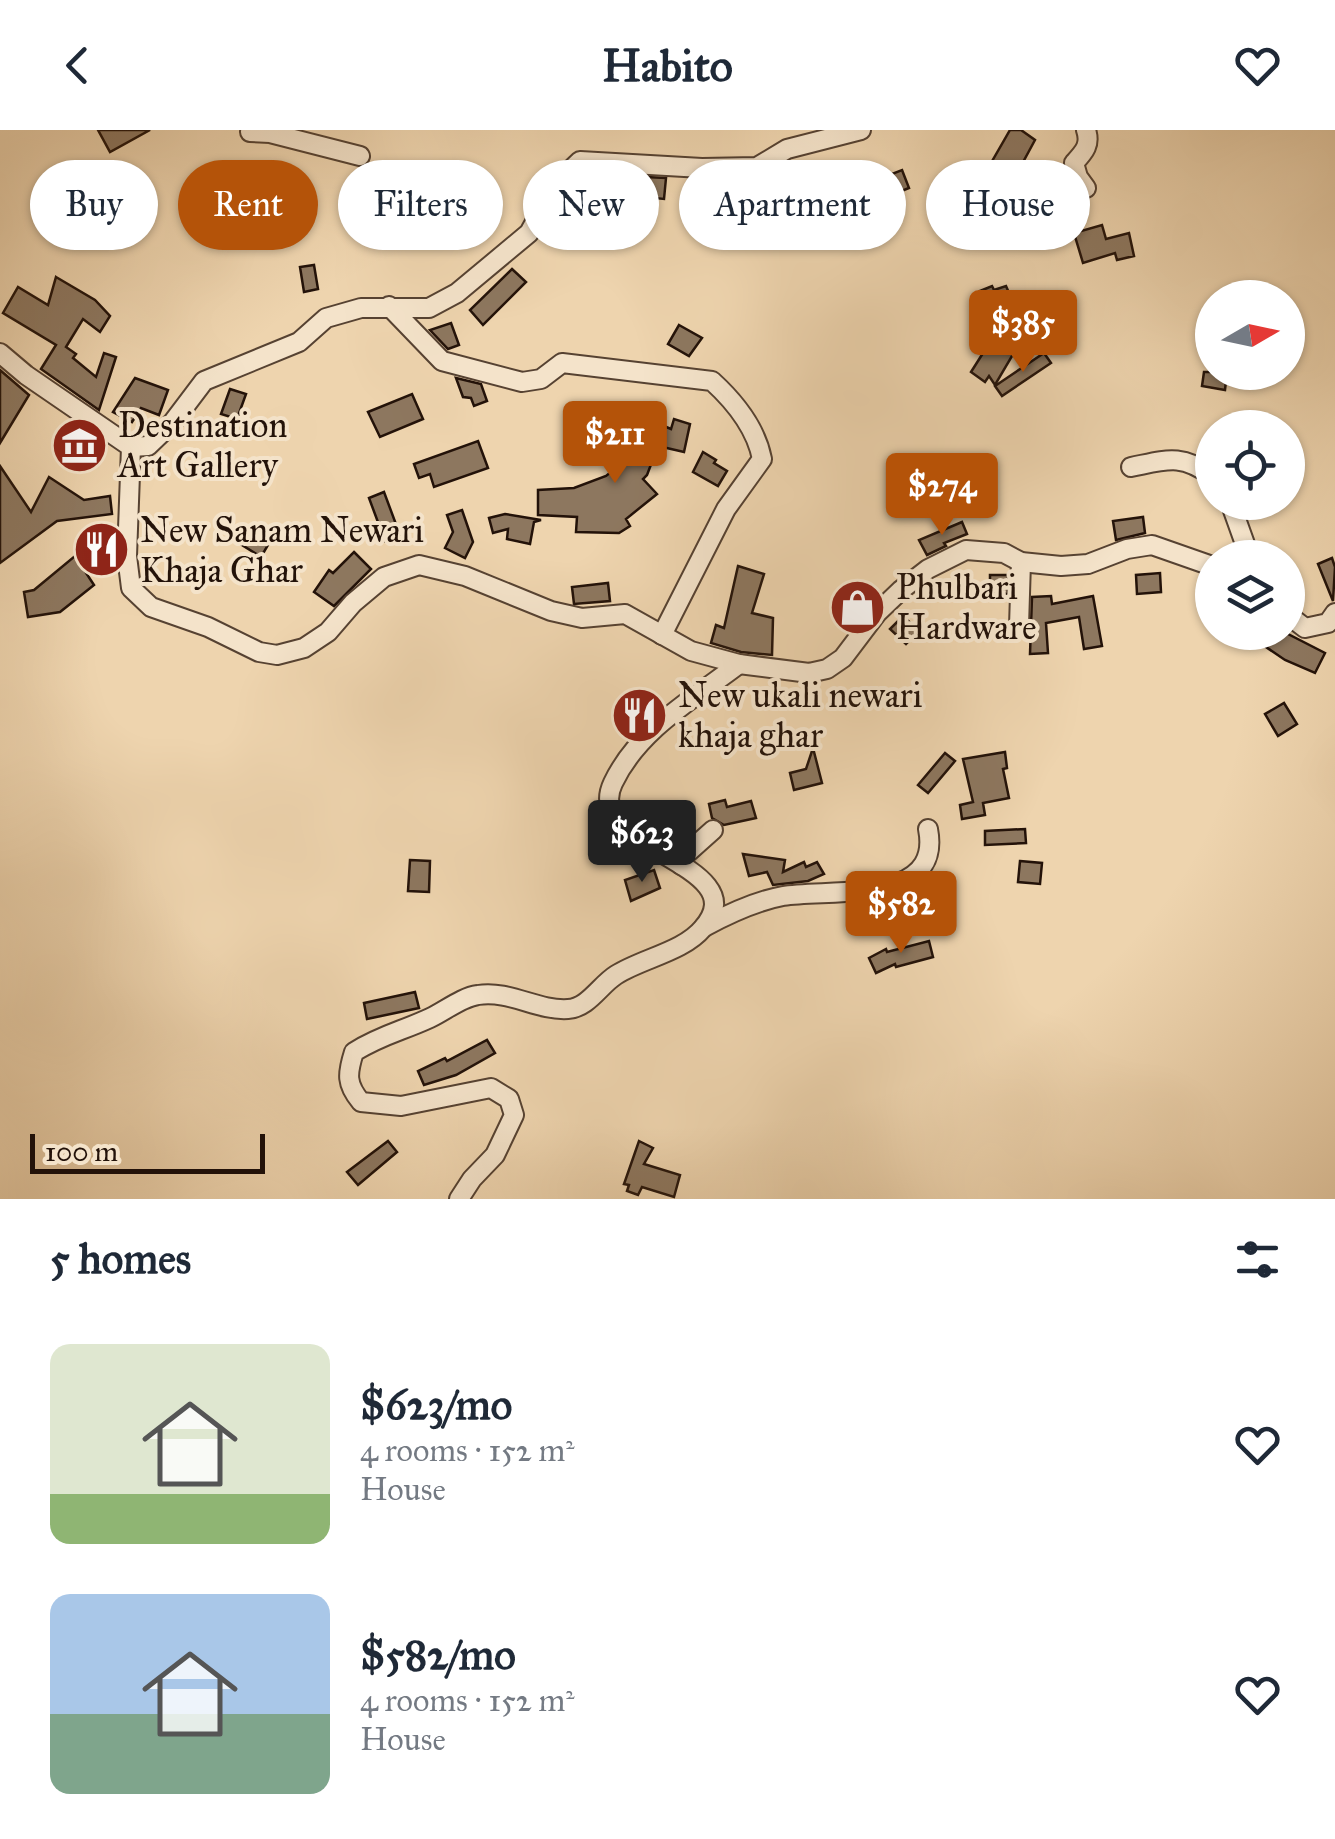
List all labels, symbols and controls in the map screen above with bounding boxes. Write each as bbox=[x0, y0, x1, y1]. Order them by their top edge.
icon: back bbox=[50, 38, 105, 93]
text: Habito bbox=[602, 38, 733, 93]
icon: heart bbox=[1230, 38, 1285, 93]
chip: Buy bbox=[30, 160, 158, 250]
chip: Rent bbox=[178, 160, 318, 250]
chip: Filters bbox=[338, 160, 503, 250]
chip: New bbox=[523, 160, 659, 250]
chip: Apartment bbox=[679, 160, 906, 250]
chip: House bbox=[926, 160, 1090, 250]
north arrow bbox=[1195, 280, 1305, 390]
map controls bbox=[1195, 280, 1305, 650]
pin: $385 bbox=[964, 290, 1082, 375]
text: $385 bbox=[991, 303, 1055, 342]
pin: $211 bbox=[556, 401, 674, 486]
place label: Destination Art Gallery bbox=[116, 404, 287, 487]
button: locate bbox=[1195, 410, 1305, 520]
text: $211 bbox=[585, 414, 645, 453]
museum icon: Destination Art Gallery bbox=[49, 415, 109, 475]
pin: $274 bbox=[883, 453, 1001, 538]
text: $274 bbox=[908, 466, 976, 505]
place label: New Sanam Newari Khaja Ghar bbox=[140, 509, 424, 592]
restaurant icon: New Sanam Newari Khaja Ghar bbox=[71, 520, 131, 580]
button: layers bbox=[1195, 540, 1305, 650]
place label: Phulbari Hardware bbox=[896, 566, 1037, 649]
shop icon: Phulbari Hardware bbox=[827, 577, 887, 637]
place label: New ukali newari khaja ghar bbox=[678, 674, 923, 757]
restaurant icon: New ukali newari khaja ghar bbox=[609, 685, 669, 745]
pin: $623 bbox=[583, 800, 701, 885]
text: $623 bbox=[610, 813, 674, 852]
pin: $582 bbox=[842, 871, 960, 956]
text: $582 bbox=[868, 884, 934, 923]
scale bar bbox=[30, 1129, 265, 1174]
text: 100 m bbox=[45, 1134, 118, 1169]
icon: filters bbox=[1230, 1232, 1285, 1287]
text: 5 homes bbox=[50, 1233, 191, 1285]
text: $623/mo bbox=[360, 1379, 512, 1431]
icon: home bbox=[130, 1384, 250, 1504]
icon: heart bbox=[1230, 1417, 1285, 1472]
text: 4 rooms · 152 m² bbox=[360, 1431, 575, 1470]
text: House bbox=[360, 1470, 446, 1509]
text: $582/mo bbox=[360, 1629, 516, 1681]
icon: home bbox=[130, 1634, 250, 1754]
icon: heart bbox=[1230, 1667, 1285, 1722]
text: 4 rooms · 152 m² bbox=[360, 1681, 575, 1720]
text: House bbox=[360, 1720, 446, 1759]

